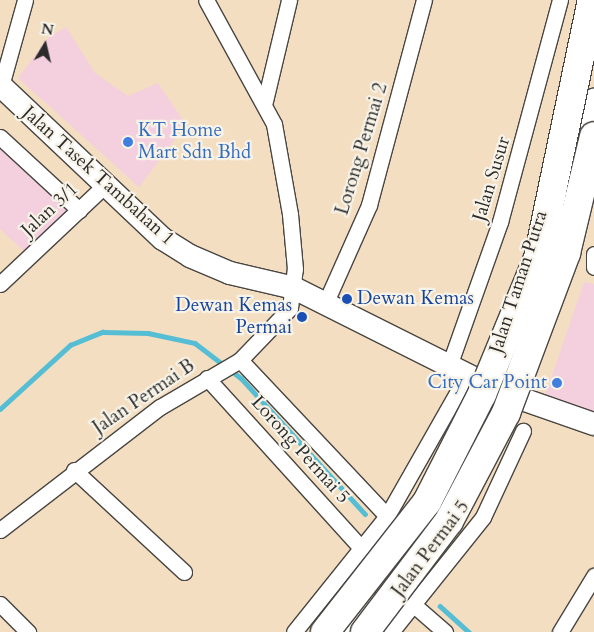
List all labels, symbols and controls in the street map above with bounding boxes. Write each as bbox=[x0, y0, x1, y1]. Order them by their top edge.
text: N bbox=[40, 19, 55, 40]
north arrow bbox=[20, 20, 70, 70]
street label: Lorong Permai 2 bbox=[331, 80, 393, 218]
street label: Jalan Tasek Tambahan 1 bbox=[17, 102, 179, 250]
place label: KT Home Mart Sdn Bhd bbox=[138, 120, 251, 164]
street label: Jalan Susur bbox=[468, 134, 516, 224]
marker: KT Home Mart Sdn Bhd bbox=[122, 136, 134, 148]
street label: Jalan 3/1 bbox=[17, 178, 83, 242]
street label: Jalan Taman Putra bbox=[485, 208, 553, 356]
place label: Dewan Kemas bbox=[357, 288, 474, 310]
marker: Dewan Kemas bbox=[341, 293, 353, 305]
place label: Dewan Kemas Permai bbox=[175, 295, 292, 339]
marker: Dewan Kemas Permai bbox=[296, 311, 308, 323]
street label: Jalan Permai B bbox=[89, 355, 199, 439]
place label: City Car Point bbox=[428, 372, 547, 394]
marker: City Car Point bbox=[551, 377, 563, 389]
street label: Lorong Permai 5 bbox=[246, 392, 354, 508]
street label: Jalan Permai 5 bbox=[387, 496, 475, 602]

